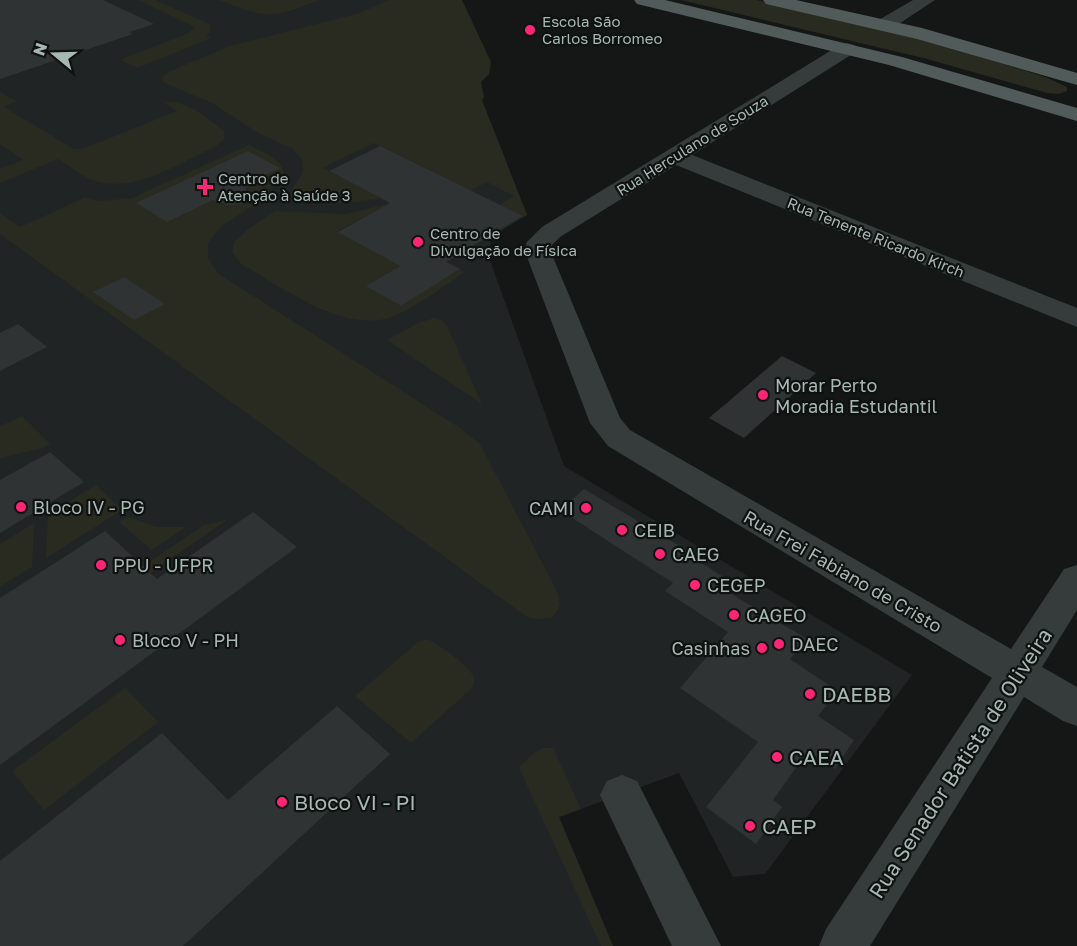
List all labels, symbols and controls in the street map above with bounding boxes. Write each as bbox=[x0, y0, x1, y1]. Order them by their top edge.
place label: Escola São Carlos Borromeo bbox=[542, 12, 662, 47]
marker: Escola São Carlos Borromeo bbox=[523, 23, 537, 37]
north arrow bbox=[24, 24, 84, 84]
text: N bbox=[28, 40, 51, 58]
street label: Rua Herculano de Souza bbox=[613, 91, 771, 199]
place label: Centro de Atenção à Saúde 3 bbox=[218, 169, 351, 204]
marker: Centro de Atenção à Saúde 3 bbox=[196, 178, 214, 196]
street label: Rua Tenente Ricardo Kirch bbox=[785, 193, 967, 281]
place label: Centro de Divulgação de Física bbox=[430, 224, 577, 259]
marker: Centro de Divulgação de Física bbox=[411, 235, 425, 249]
place label: Morar Perto Moradia Estudantil bbox=[775, 374, 938, 417]
marker: Morar Perto Moradia Estudantil bbox=[756, 388, 770, 402]
place label: Bloco IV - PG bbox=[33, 496, 145, 518]
place label: CAMI bbox=[529, 497, 574, 519]
marker: Bloco IV - PG bbox=[14, 500, 28, 514]
marker: CAMI bbox=[579, 501, 593, 515]
street label: Rua Frei Fabiano de Cristo bbox=[740, 505, 946, 637]
place label: CEIB bbox=[634, 519, 675, 541]
marker: CEIB bbox=[615, 523, 629, 537]
place label: CAEG bbox=[672, 543, 720, 565]
marker: CAEG bbox=[653, 547, 667, 561]
place label: PPU - UFPR bbox=[113, 554, 213, 576]
marker: PPU - UFPR bbox=[94, 558, 108, 572]
place label: CEGEP bbox=[707, 574, 766, 596]
marker: CEGEP bbox=[688, 578, 702, 592]
place label: CAGEO bbox=[746, 604, 806, 626]
marker: CAGEO bbox=[727, 608, 741, 622]
street label: Rua Senador Batista de Oliveira bbox=[863, 623, 1057, 903]
place label: Bloco V - PH bbox=[132, 629, 239, 651]
marker: Bloco V - PH bbox=[113, 633, 127, 647]
place label: DAEC bbox=[791, 633, 838, 655]
place label: Casinhas bbox=[671, 637, 750, 659]
marker: DAEC bbox=[772, 637, 786, 651]
marker: Casinhas bbox=[755, 641, 769, 655]
place label: DAEBB bbox=[822, 681, 891, 707]
marker: DAEBB bbox=[803, 687, 817, 701]
place label: CAEA bbox=[789, 744, 844, 770]
marker: CAEA bbox=[770, 750, 784, 764]
place label: Bloco VI - PI bbox=[294, 789, 416, 815]
marker: Bloco VI - PI bbox=[275, 795, 289, 809]
place label: CAEP bbox=[762, 813, 817, 839]
marker: CAEP bbox=[743, 819, 757, 833]

